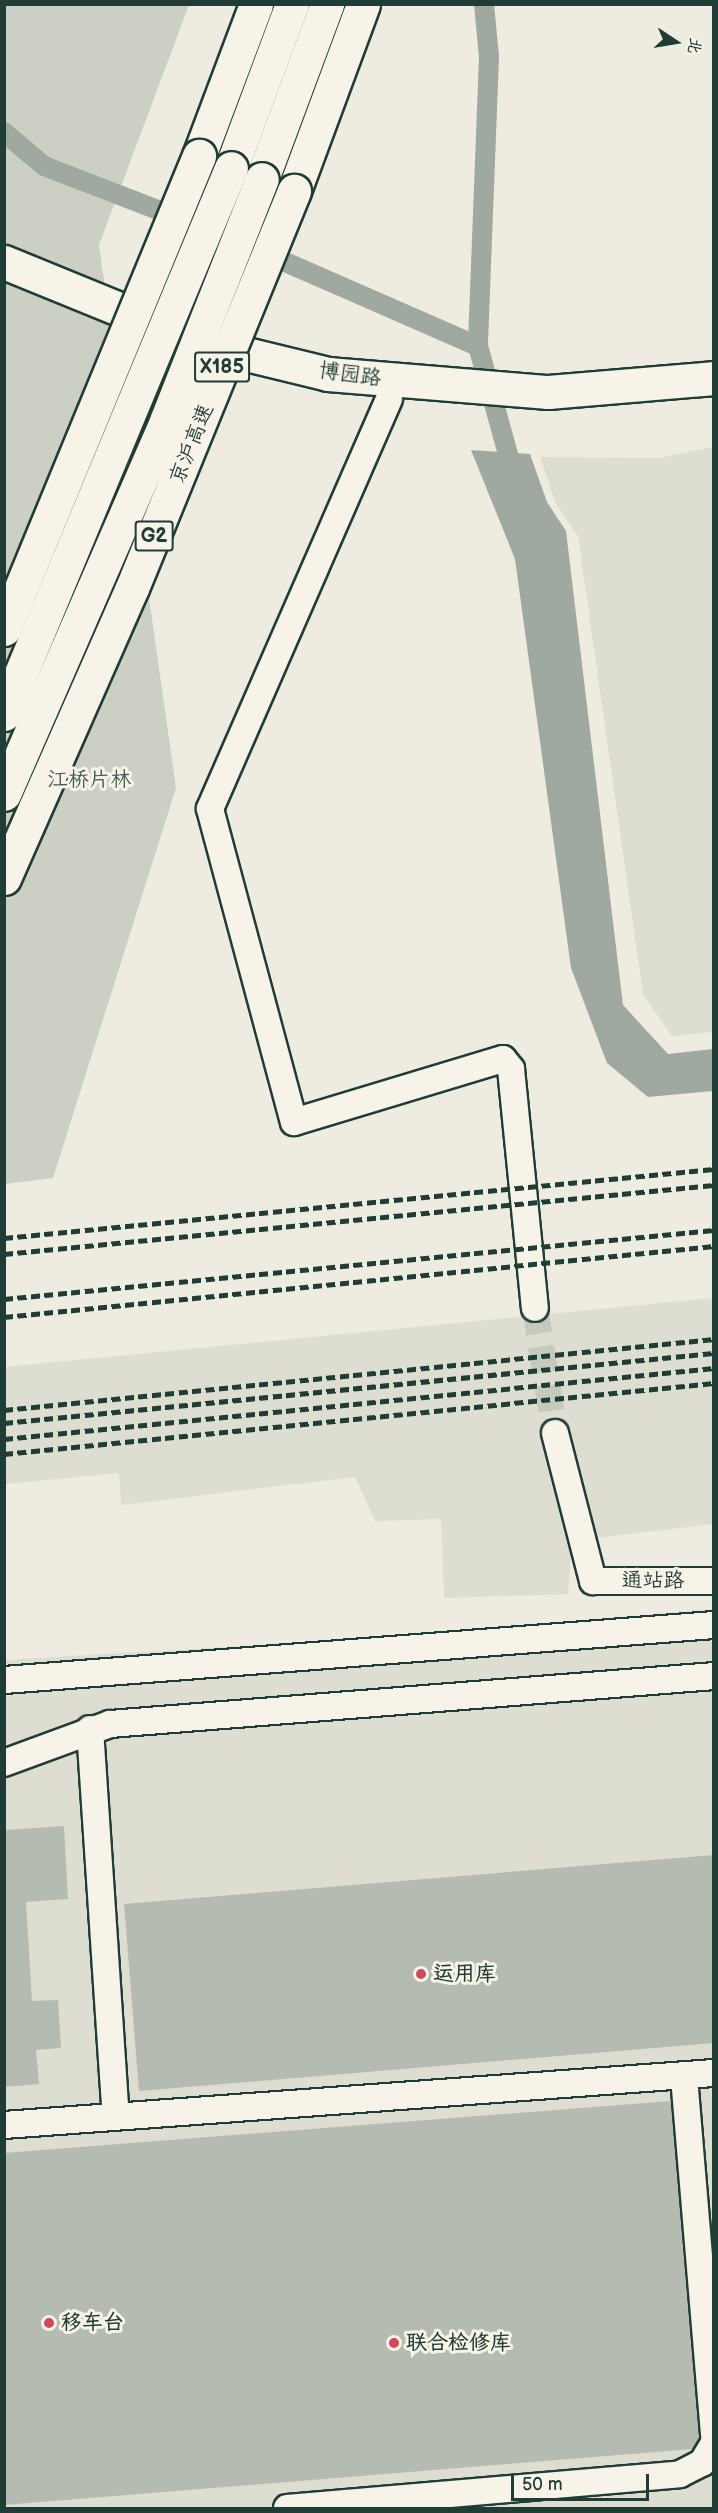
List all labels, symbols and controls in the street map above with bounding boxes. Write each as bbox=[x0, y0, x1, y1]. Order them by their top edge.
north arrow bbox=[646, 12, 706, 72]
text: 北 bbox=[683, 36, 705, 56]
road number: X185 bbox=[194, 350, 250, 384]
street label: 博园路 bbox=[317, 358, 383, 392]
street label: 京沪高速 bbox=[165, 400, 219, 488]
road number: G2 bbox=[134, 519, 174, 553]
park label: 江桥片林 bbox=[47, 767, 131, 793]
street label: 通站路 bbox=[622, 1568, 684, 1594]
place label: 运用库 bbox=[433, 1961, 496, 1987]
marker: 运用库 bbox=[414, 1967, 428, 1981]
place label: 移车台 bbox=[61, 2310, 124, 2336]
marker: 移车台 bbox=[42, 2316, 56, 2330]
place label: 联合检修库 bbox=[406, 2330, 511, 2356]
marker: 联合检修库 bbox=[387, 2336, 401, 2350]
scale bar bbox=[514, 2462, 652, 2500]
text: 50 m bbox=[522, 2474, 563, 2495]

